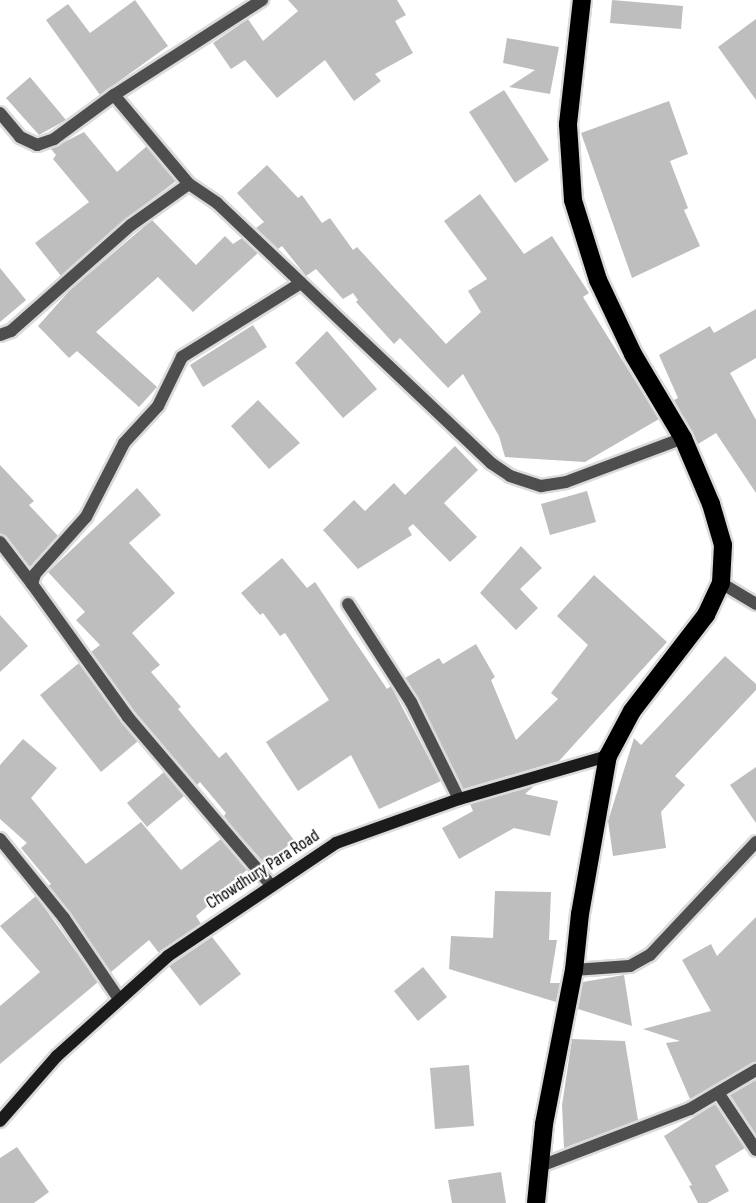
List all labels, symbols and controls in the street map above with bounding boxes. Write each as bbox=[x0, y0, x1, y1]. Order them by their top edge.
street label: Chowdhury Para Road bbox=[202, 825, 324, 915]

